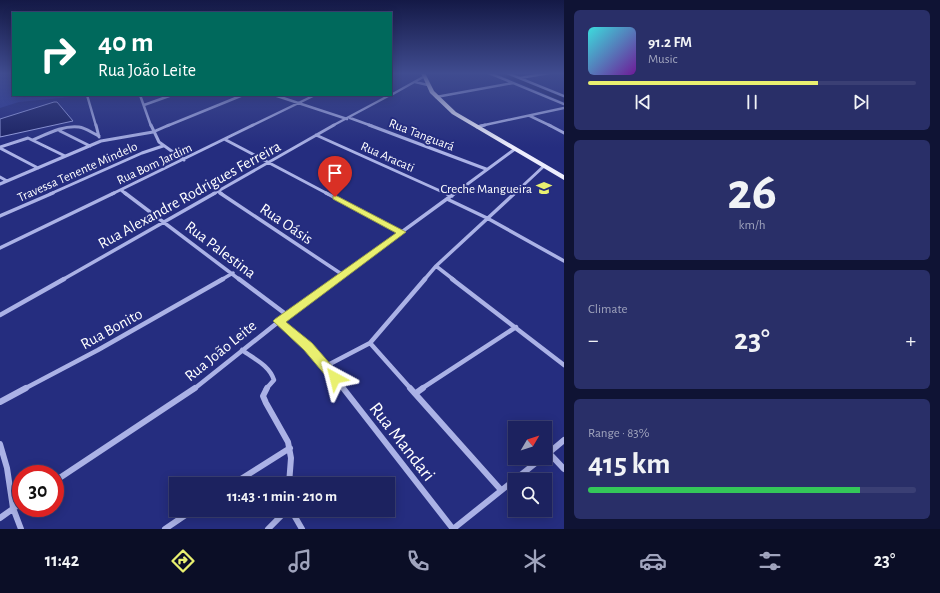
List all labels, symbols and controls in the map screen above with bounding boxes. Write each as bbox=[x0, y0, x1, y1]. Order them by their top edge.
icon: right bbox=[32, 28, 84, 80]
text: 40 m bbox=[98, 29, 154, 57]
text: 91.2 FM bbox=[648, 35, 692, 50]
text: Music bbox=[648, 53, 678, 66]
text: Rua João Leite bbox=[98, 62, 196, 80]
icon: previous bbox=[632, 91, 654, 113]
icon: pause bbox=[741, 91, 763, 113]
icon: next bbox=[850, 91, 872, 113]
street label: Rua Tanguará bbox=[387, 117, 456, 154]
street label: Rua Alexandre Rodrigues Ferreira bbox=[96, 138, 283, 252]
street label: Travessa Tenente Mindelo bbox=[16, 140, 140, 205]
street label: Rua Aracati bbox=[359, 140, 416, 175]
street label: Rua Bom Jardim bbox=[115, 141, 194, 187]
pin bbox=[318, 156, 352, 197]
icon: arrive bbox=[324, 162, 346, 184]
text: 26 bbox=[727, 166, 777, 218]
school or university icon: Creche Mangueira bbox=[535, 179, 553, 197]
place label: Creche Mangueira bbox=[441, 183, 532, 196]
street label: Rua Oásis bbox=[257, 200, 316, 247]
street label: Rua Palestina bbox=[182, 218, 259, 281]
text: km/h bbox=[739, 219, 765, 232]
text: Climate bbox=[588, 303, 627, 316]
street label: Rua Bonito bbox=[78, 305, 145, 352]
street label: Rua João Leite bbox=[182, 317, 259, 384]
text: 23° bbox=[734, 325, 770, 355]
text: − bbox=[588, 329, 599, 351]
text: + bbox=[905, 329, 916, 351]
position arrow bbox=[314, 357, 356, 399]
street label: Rua Mandari bbox=[365, 399, 438, 485]
north arrow bbox=[508, 421, 552, 465]
map controls bbox=[508, 421, 552, 517]
text: Range · 83% bbox=[588, 427, 649, 440]
text: 415 km bbox=[588, 449, 670, 479]
speed limit sign: 30 bbox=[12, 465, 64, 517]
button: search bbox=[508, 473, 552, 517]
text: 11:43 · 1 min · 210 m bbox=[227, 489, 337, 504]
icon: directions bbox=[169, 547, 197, 575]
icon: music bbox=[286, 547, 314, 575]
icon: phone bbox=[404, 547, 432, 575]
icon: climate bbox=[521, 547, 549, 575]
icon: car bbox=[639, 547, 667, 575]
icon: filters bbox=[756, 547, 784, 575]
text: 11:42 bbox=[45, 552, 79, 570]
text: 23° bbox=[874, 552, 895, 570]

